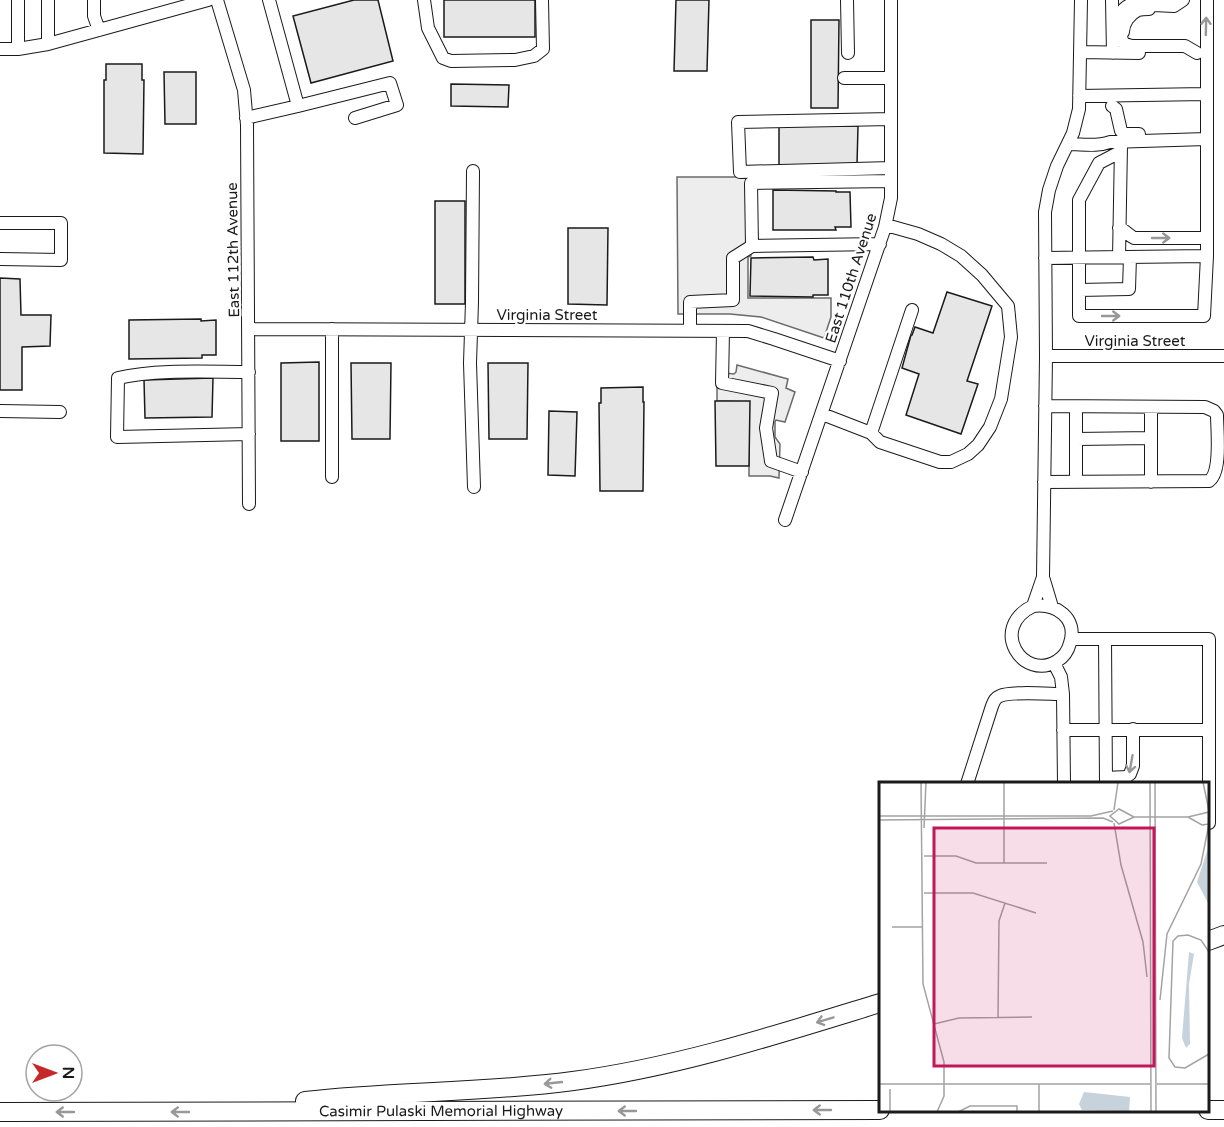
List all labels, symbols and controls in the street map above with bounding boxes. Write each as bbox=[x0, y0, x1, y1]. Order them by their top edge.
one-way arrow bbox=[1200, 17, 1212, 37]
street label: East 112th Avenue bbox=[223, 182, 243, 318]
street label: East 110th Avenue bbox=[822, 211, 880, 345]
one-way arrow bbox=[1151, 232, 1171, 244]
street label: Virginia Street bbox=[497, 306, 598, 324]
one-way arrow bbox=[1101, 310, 1121, 322]
street label: Virginia Street bbox=[1085, 332, 1186, 350]
one-way arrow bbox=[1126, 754, 1137, 773]
inset map bbox=[879, 782, 1209, 1112]
one-way arrow bbox=[816, 1015, 835, 1026]
north arrow bbox=[24, 1043, 84, 1103]
text: N bbox=[58, 1067, 78, 1079]
one-way arrow bbox=[544, 1078, 564, 1089]
street label: Casimir Pulaski Memorial Highway bbox=[319, 1102, 563, 1120]
one-way arrow bbox=[813, 1104, 833, 1116]
one-way arrow bbox=[618, 1105, 638, 1117]
one-way arrow bbox=[56, 1106, 76, 1118]
one-way arrow bbox=[171, 1106, 191, 1118]

